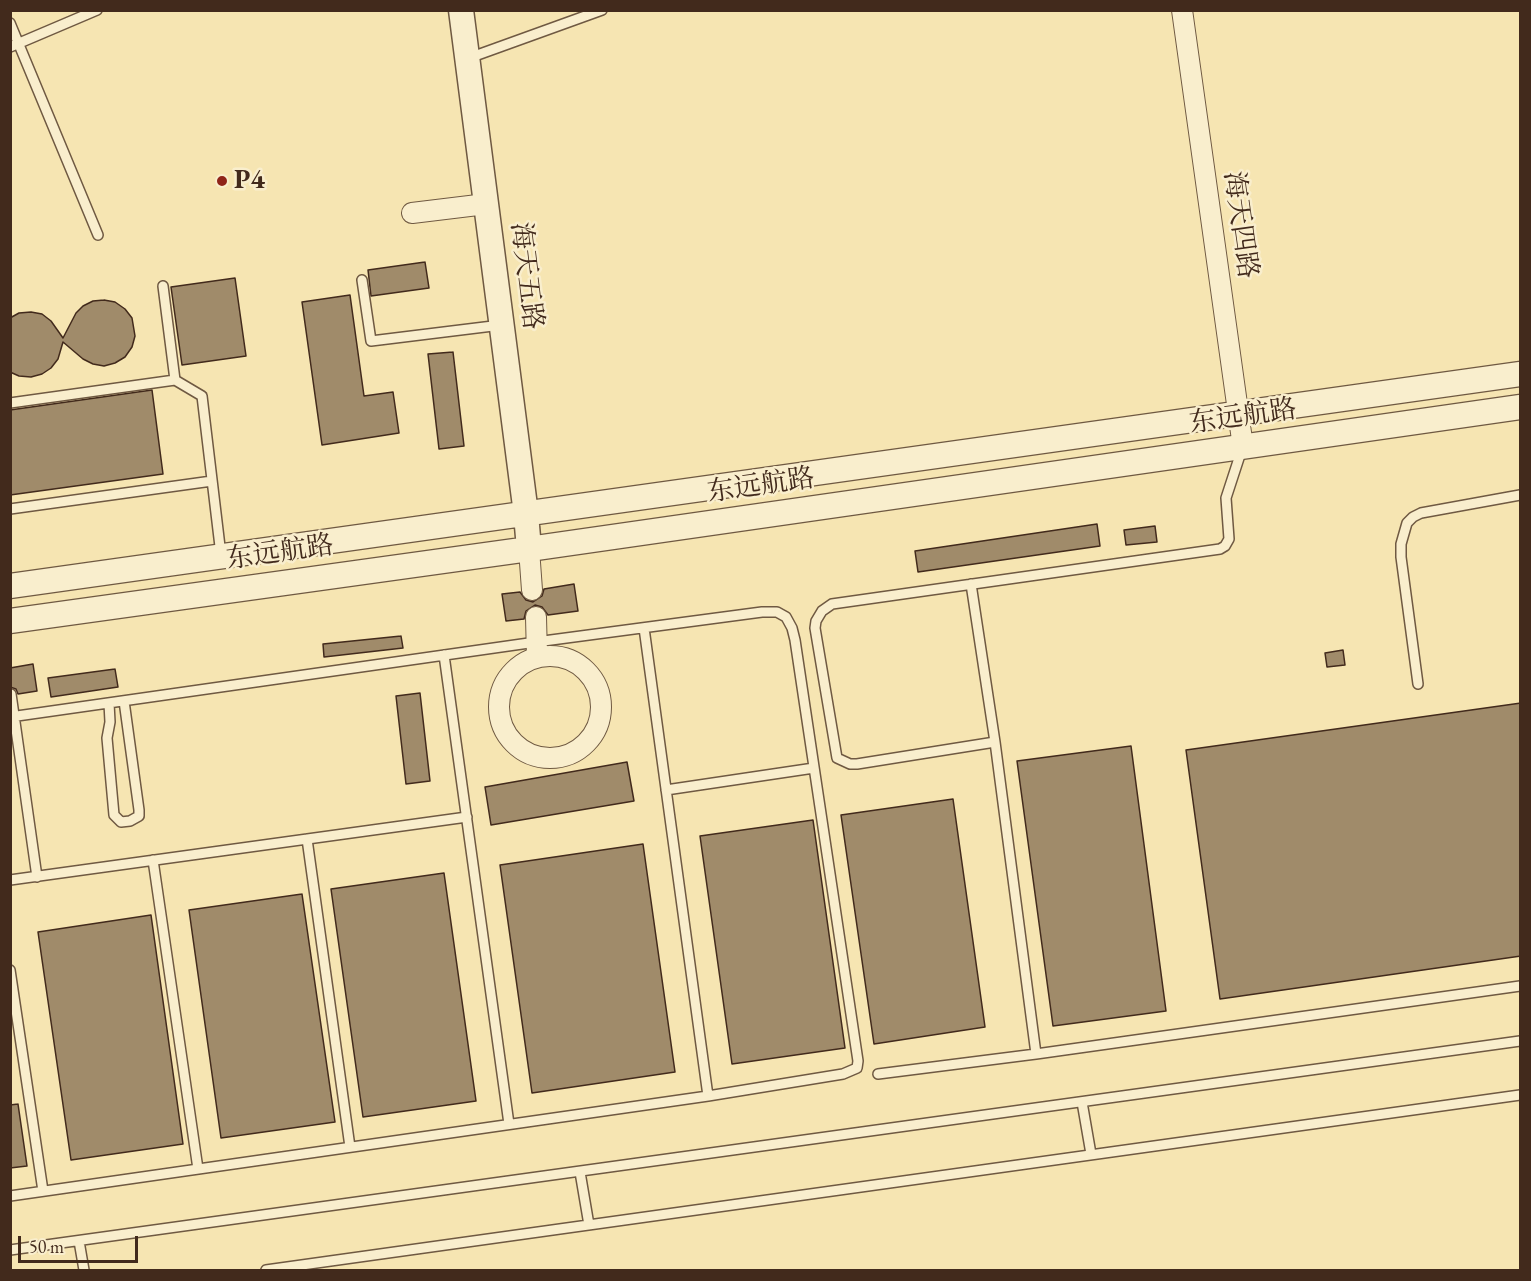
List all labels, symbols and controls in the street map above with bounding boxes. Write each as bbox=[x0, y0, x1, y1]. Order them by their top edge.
place label: P4 bbox=[234, 165, 265, 197]
street label: 海天四路 bbox=[1216, 169, 1264, 281]
marker: P4 bbox=[215, 174, 229, 188]
street label: 海天五路 bbox=[503, 220, 549, 332]
street label: 东远航路 bbox=[1187, 393, 1299, 441]
street label: 东远航路 bbox=[705, 462, 817, 510]
street label: 东远航路 bbox=[224, 529, 336, 577]
scale bar bbox=[21, 1224, 141, 1262]
text: 50 m bbox=[29, 1235, 64, 1258]

